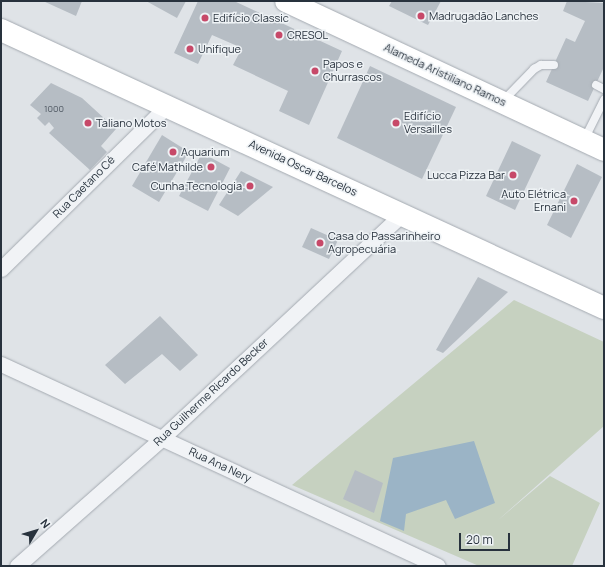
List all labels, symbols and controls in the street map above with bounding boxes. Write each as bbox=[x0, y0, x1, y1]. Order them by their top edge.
place label: Madrugadão Lanches bbox=[429, 9, 538, 23]
place label: Edifício Classic bbox=[213, 11, 289, 25]
marker: Madrugadão Lanches bbox=[416, 11, 426, 21]
marker: Edifício Classic bbox=[200, 13, 210, 23]
place label: CRESOL bbox=[287, 28, 328, 42]
marker: CRESOL bbox=[274, 30, 284, 40]
street label: Alameda Aristiliano Ramos bbox=[382, 41, 508, 109]
place label: Unifique bbox=[198, 42, 241, 56]
marker: Unifique bbox=[185, 44, 195, 54]
place label: Papos e Churrascos bbox=[323, 58, 382, 84]
marker: Papos e Churrascos bbox=[310, 66, 320, 76]
house number: 1000 bbox=[44, 104, 64, 114]
place label: Edifício Versailles bbox=[404, 110, 452, 136]
place label: Taliano Motos bbox=[96, 116, 167, 130]
marker: Taliano Motos bbox=[83, 118, 93, 128]
marker: Edifício Versailles bbox=[391, 118, 401, 128]
street label: Avenida Oscar Barcelos bbox=[247, 137, 359, 199]
place label: Aquarium bbox=[181, 145, 230, 159]
marker: Aquarium bbox=[168, 147, 178, 157]
street label: Rua Caetano Cé bbox=[50, 153, 118, 221]
place label: Café Mathilde bbox=[132, 160, 203, 174]
marker: Café Mathilde bbox=[206, 162, 216, 172]
place label: Lucca Pizza Bar bbox=[427, 168, 505, 182]
marker: Lucca Pizza Bar bbox=[508, 170, 518, 180]
place label: Cunha Tecnologia bbox=[151, 179, 242, 193]
marker: Cunha Tecnologia bbox=[245, 181, 255, 191]
place label: Auto Elétrica Ernani bbox=[501, 188, 566, 214]
marker: Auto Elétrica Ernani bbox=[569, 196, 579, 206]
place label: Casa do Passarinheiro Agropecuária bbox=[328, 230, 440, 256]
marker: Casa do Passarinheiro Agropecuária bbox=[315, 238, 325, 248]
street label: Rua Guilherme Ricardo Becker bbox=[151, 335, 271, 449]
street label: Rua Ana Nery bbox=[187, 445, 253, 485]
north arrow bbox=[16, 511, 56, 551]
text: N bbox=[38, 516, 54, 531]
scale bar bbox=[461, 525, 512, 551]
text: 20 m bbox=[466, 531, 493, 548]

